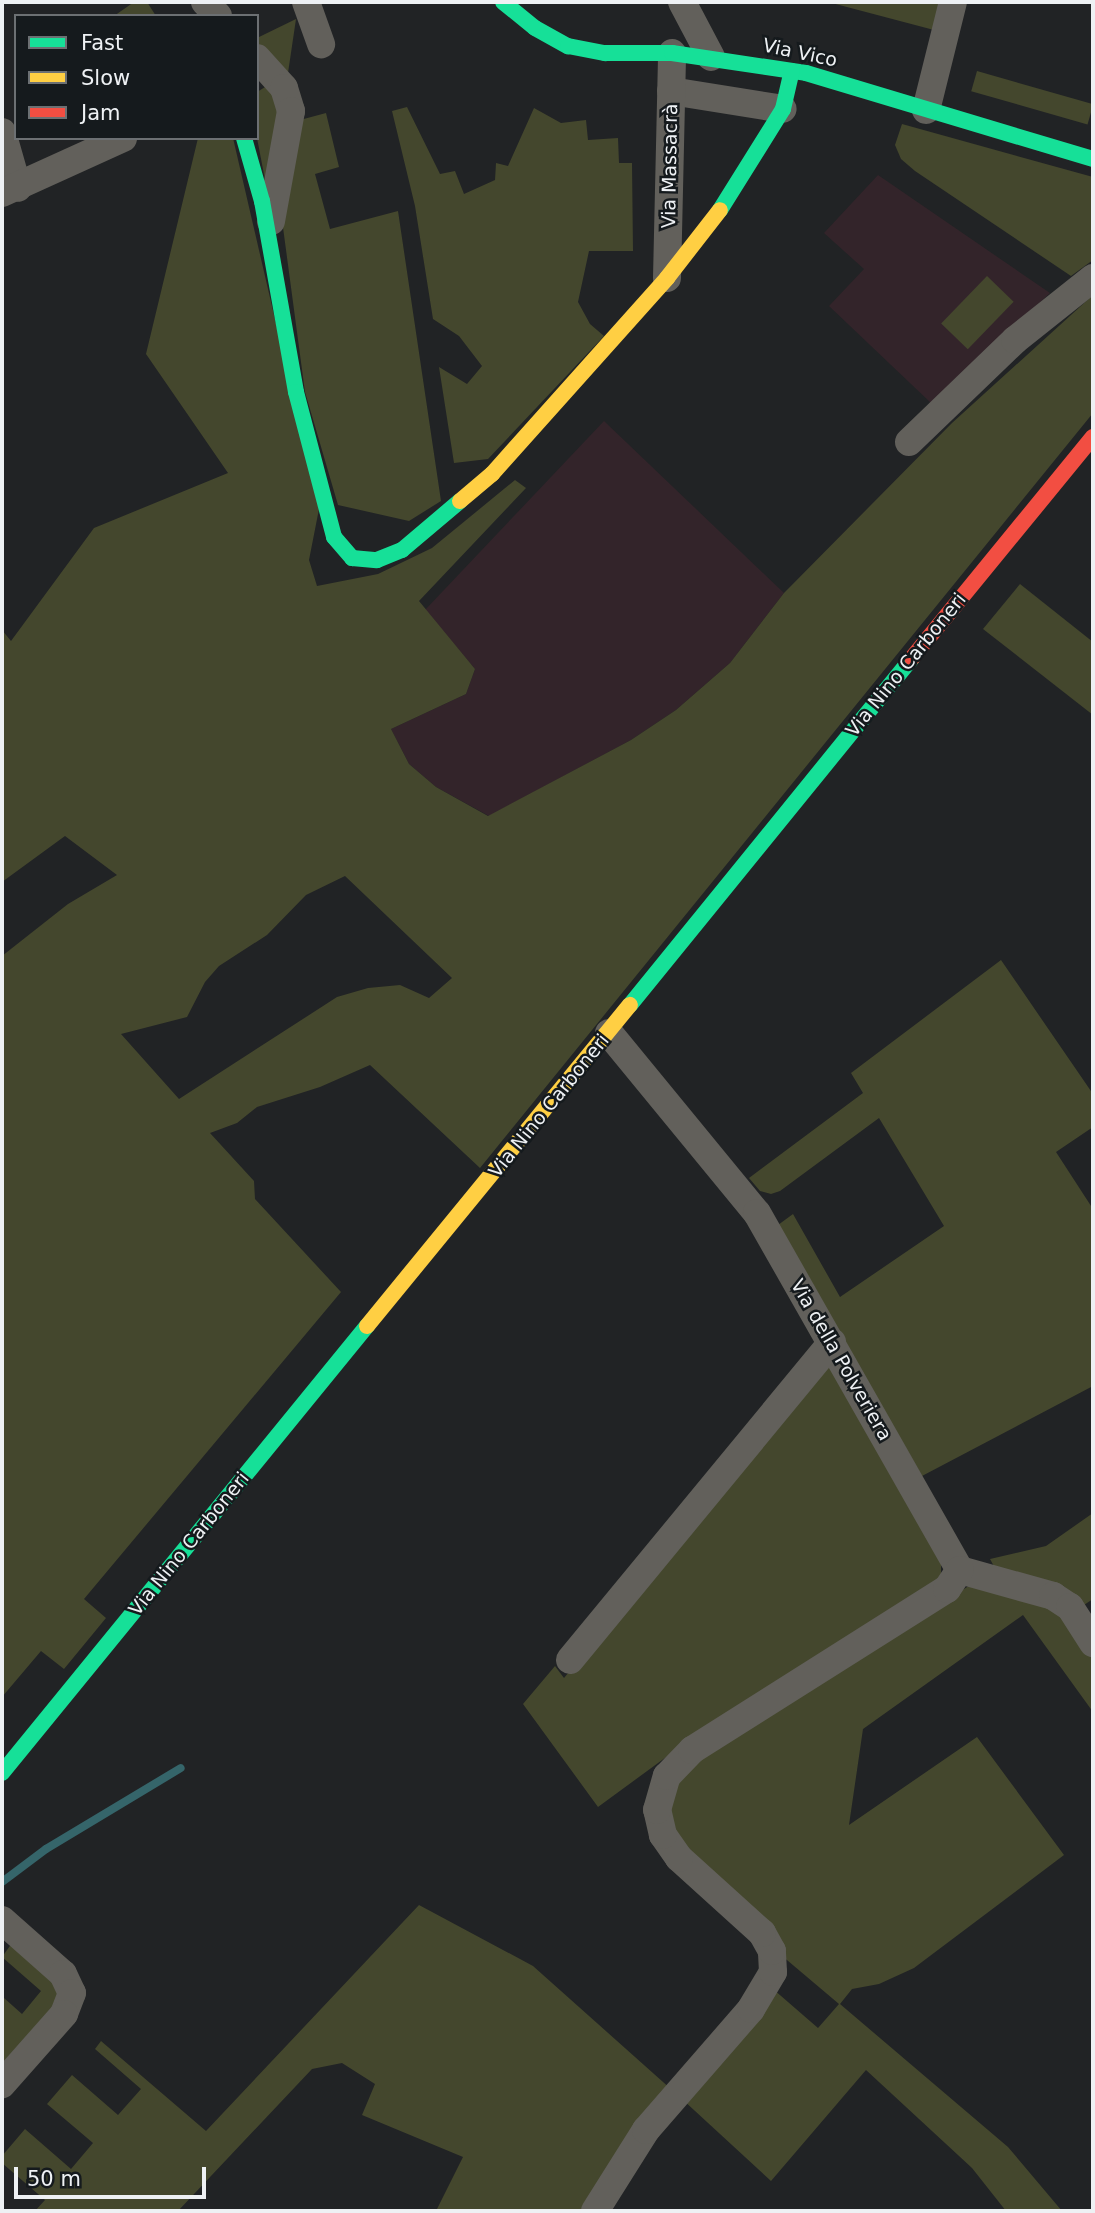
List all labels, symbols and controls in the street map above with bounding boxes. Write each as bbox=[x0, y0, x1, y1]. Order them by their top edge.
legend bbox=[14, 14, 259, 140]
text: Fast bbox=[81, 31, 123, 55]
street label: Via Vico bbox=[761, 34, 839, 72]
text: Slow bbox=[81, 66, 130, 90]
text: Jam bbox=[81, 101, 121, 125]
street label: Via Massacrà bbox=[658, 103, 682, 229]
street label: Via Nino Carboneri bbox=[841, 589, 971, 741]
street label: Via Nino Carboneri bbox=[484, 1030, 614, 1182]
street label: Via della Polveriera bbox=[786, 1275, 896, 1445]
street label: Via Nino Carboneri bbox=[124, 1468, 254, 1620]
scale bar bbox=[18, 2154, 210, 2198]
text: 50 m bbox=[27, 2167, 81, 2191]

